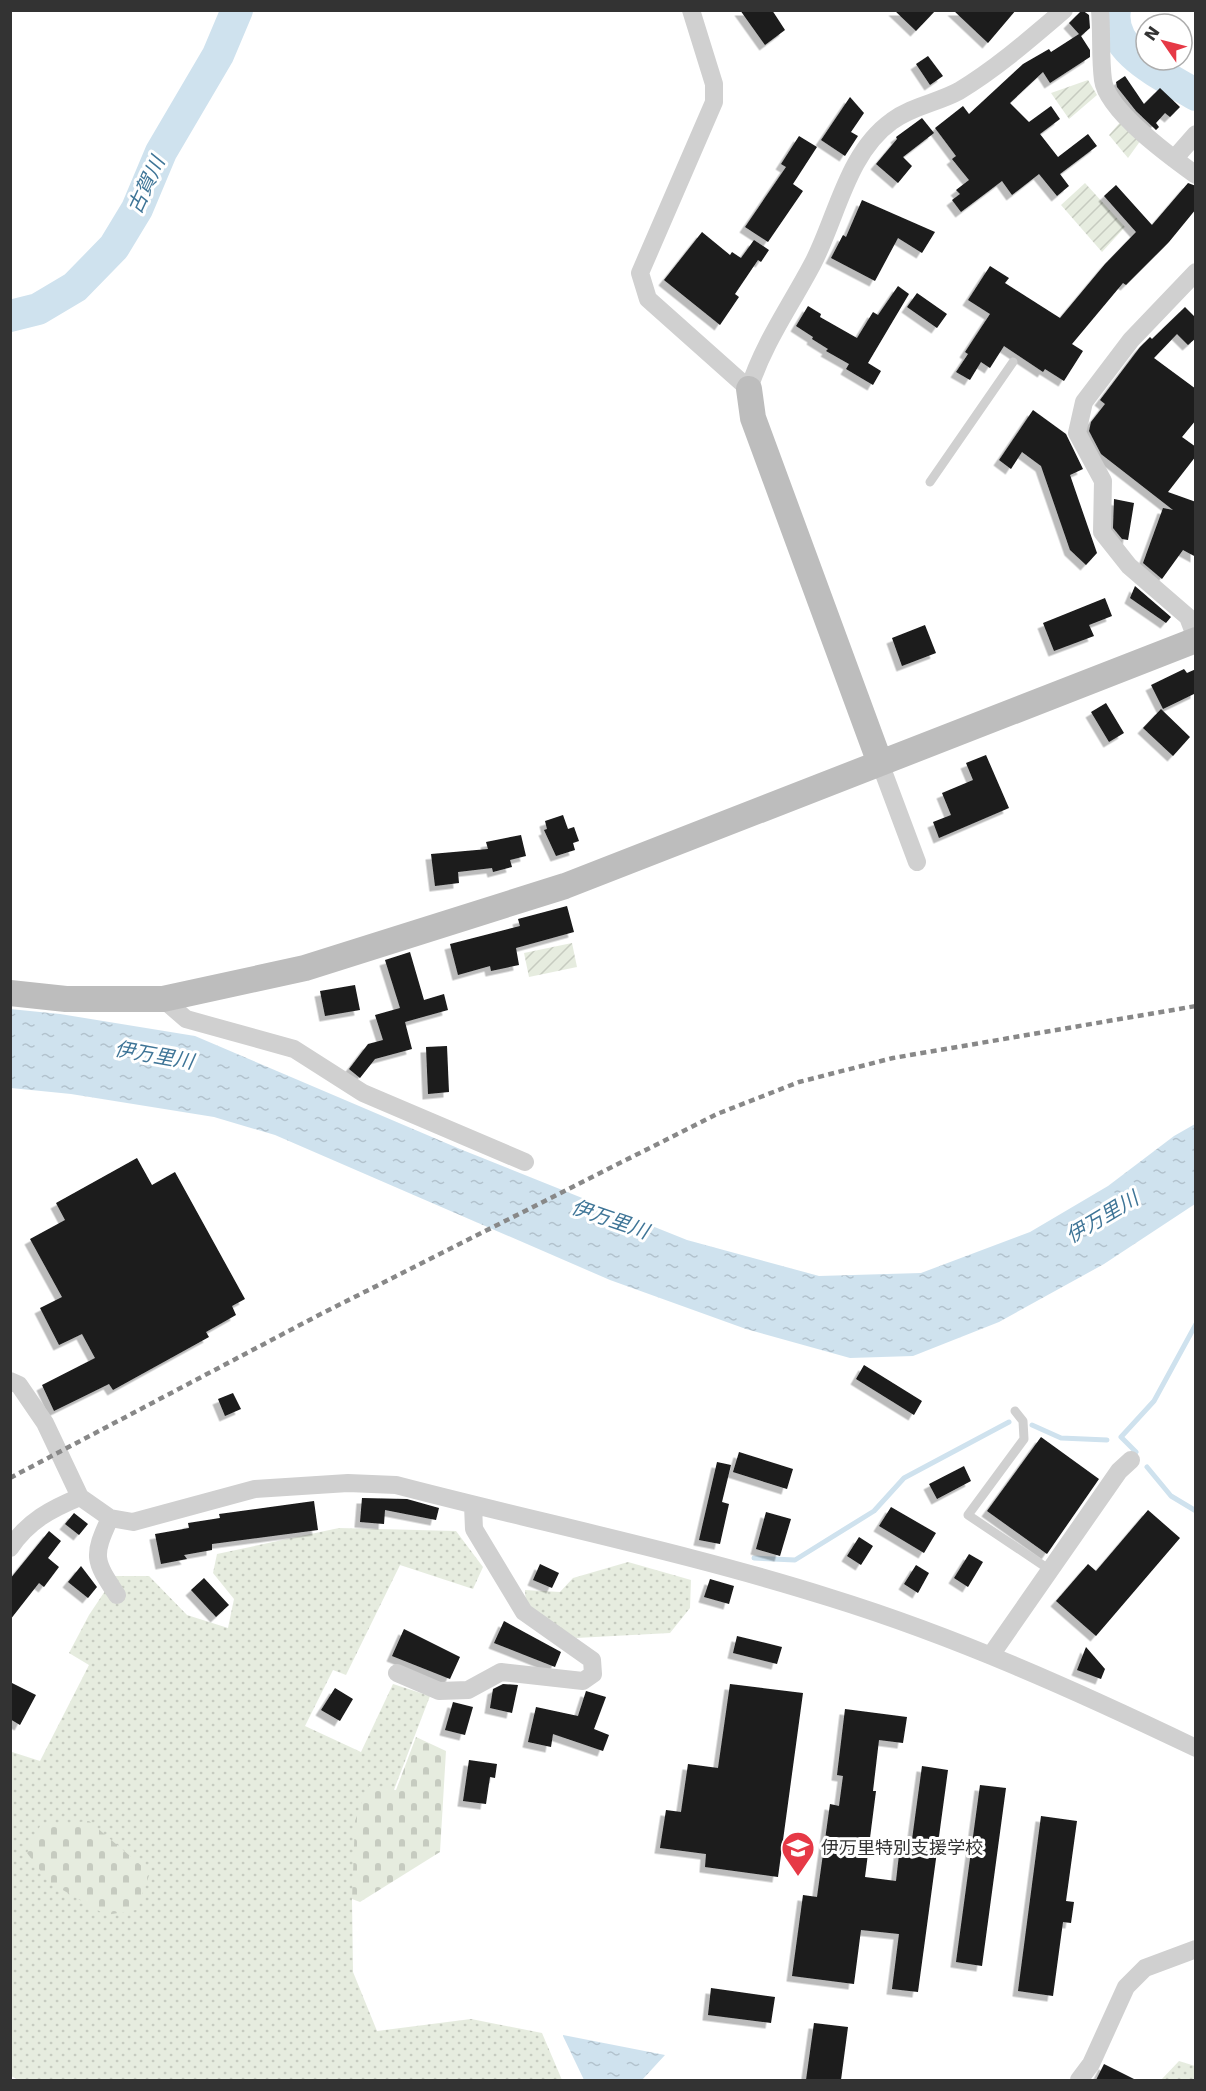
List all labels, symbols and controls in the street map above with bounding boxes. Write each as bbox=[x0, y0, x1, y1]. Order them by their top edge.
north arrow bbox=[1134, 12, 1194, 72]
text: N bbox=[1141, 23, 1164, 45]
water label: 古賀川 bbox=[122, 151, 170, 217]
water label: 伊万里川 bbox=[113, 1036, 197, 1074]
water label: 伊万里川 bbox=[1062, 1185, 1144, 1248]
water label: 伊万里川 bbox=[568, 1195, 654, 1244]
school or university icon: 伊万里特別支援学校 bbox=[780, 1830, 816, 1877]
place label: 伊万里特別支援学校 bbox=[821, 1837, 983, 1858]

